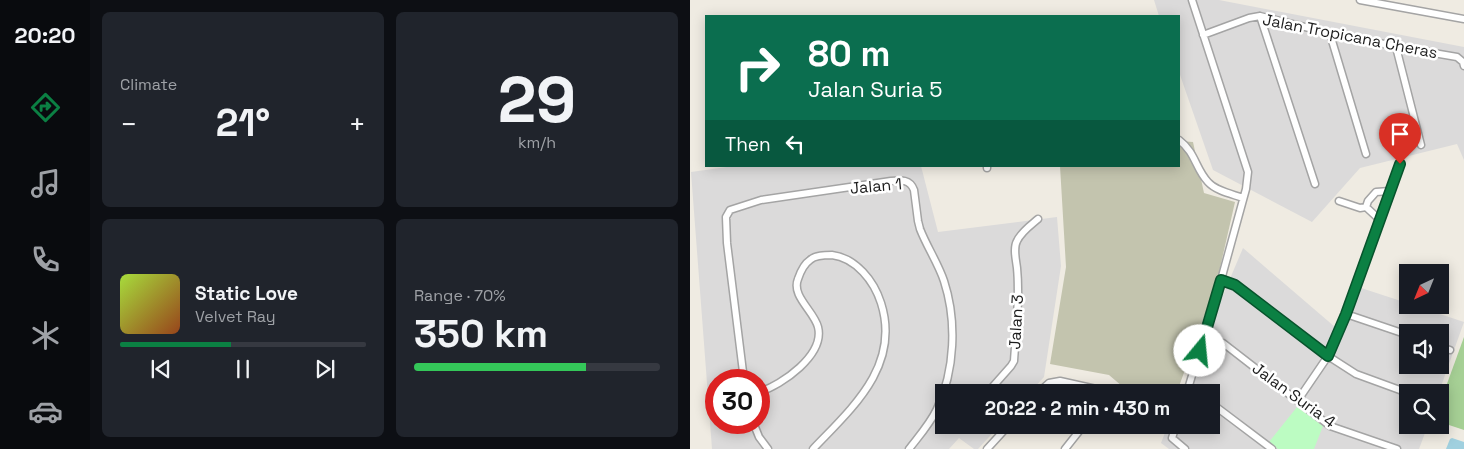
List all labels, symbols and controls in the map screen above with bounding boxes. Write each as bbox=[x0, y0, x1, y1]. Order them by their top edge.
street label: Jalan Tropicana Cheras bbox=[1261, 9, 1439, 63]
text: 20:20 bbox=[14, 21, 76, 49]
text: 80 m bbox=[808, 32, 890, 76]
icon: right bbox=[725, 35, 790, 100]
text: 29 bbox=[498, 58, 576, 141]
text: Climate bbox=[120, 74, 177, 95]
text: Jalan Suria 5 bbox=[808, 75, 942, 103]
icon: directions bbox=[28, 90, 63, 125]
text: 21° bbox=[216, 99, 270, 147]
text: − bbox=[120, 106, 137, 142]
text: + bbox=[349, 106, 366, 142]
pin bbox=[1379, 113, 1421, 164]
icon: arrive bbox=[1386, 120, 1414, 148]
icon: left bbox=[781, 130, 809, 158]
text: km/h bbox=[518, 132, 556, 153]
text: Then bbox=[725, 132, 771, 157]
icon: music bbox=[28, 166, 63, 201]
street label: Jalan 1 bbox=[849, 173, 903, 199]
icon: phone bbox=[28, 242, 63, 277]
north arrow bbox=[1399, 264, 1449, 314]
map controls bbox=[1399, 264, 1449, 434]
text: Static Love bbox=[195, 281, 298, 306]
text: Range · 70% bbox=[414, 285, 506, 306]
street label: Jalan 3 bbox=[1004, 294, 1028, 350]
text: Velvet Ray bbox=[195, 306, 276, 327]
text: 350 km bbox=[414, 310, 548, 358]
icon: climate bbox=[28, 318, 63, 353]
position arrow bbox=[1173, 324, 1225, 376]
button: sound bbox=[1399, 324, 1449, 374]
icon: previous bbox=[147, 355, 175, 383]
icon: pause bbox=[229, 355, 257, 383]
icon: next bbox=[311, 355, 339, 383]
street label: Jalan Suria 4 bbox=[1248, 358, 1340, 432]
speed limit sign: 30 bbox=[705, 369, 770, 434]
button: search bbox=[1399, 384, 1449, 434]
icon: car bbox=[28, 394, 63, 429]
text: 20:22 · 2 min · 430 m bbox=[985, 396, 1170, 421]

